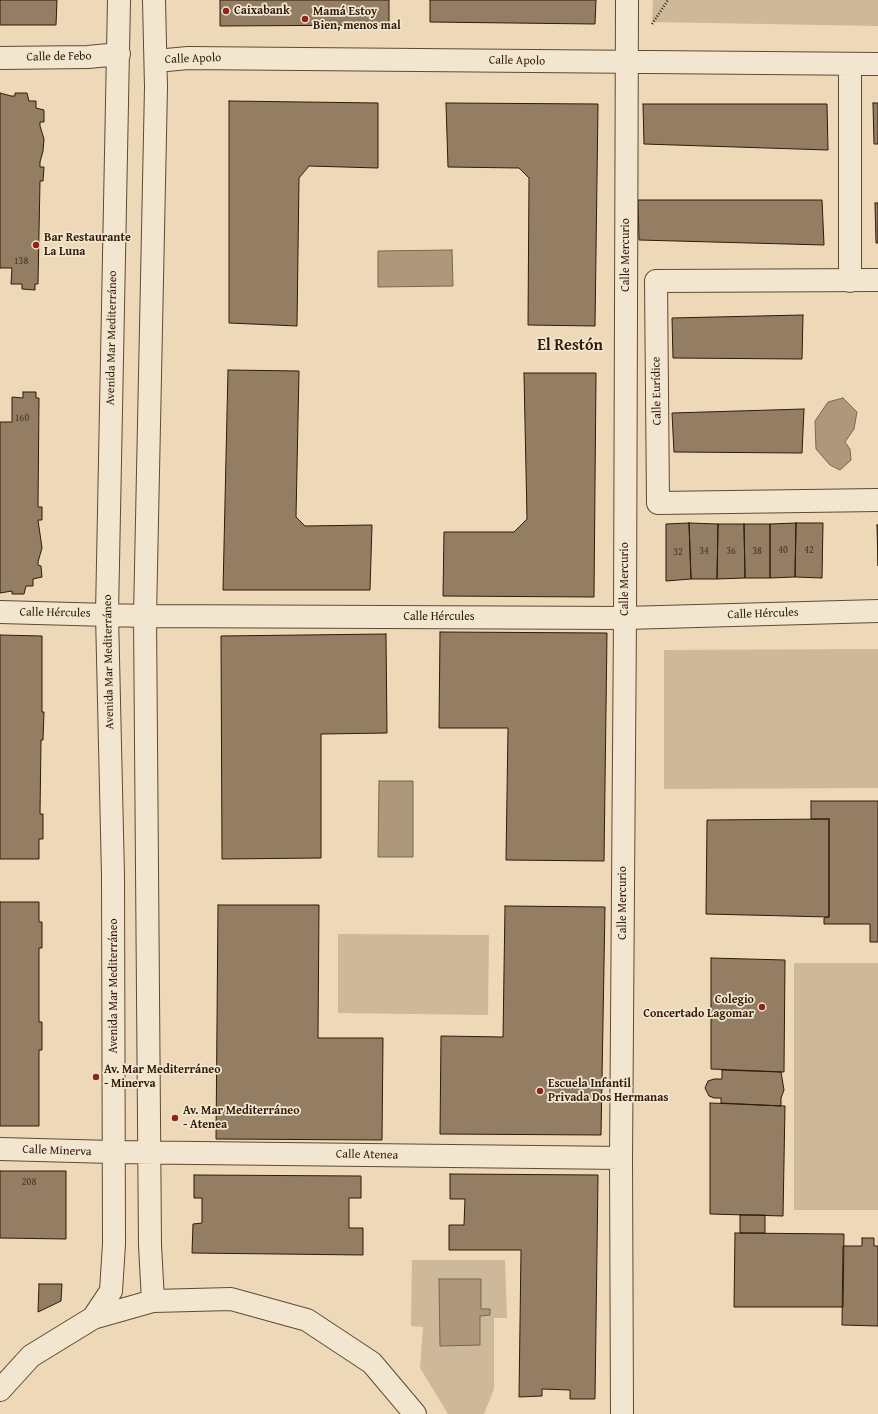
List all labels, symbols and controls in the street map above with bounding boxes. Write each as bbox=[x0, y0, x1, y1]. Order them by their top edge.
place label: Caixabank bbox=[234, 4, 290, 18]
place label: Mamá Estoy Bien, menos mal bbox=[313, 5, 401, 33]
marker: Caixabank bbox=[221, 6, 231, 16]
marker: Mamá Estoy Bien, menos mal bbox=[300, 14, 310, 24]
street label: Calle de Febo bbox=[26, 49, 92, 65]
street label: Calle Apolo bbox=[164, 51, 222, 67]
street label: Calle Apolo bbox=[489, 53, 545, 69]
street label: Calle Mercurio bbox=[619, 218, 633, 292]
place label: Bar Restaurante La Luna bbox=[44, 231, 131, 259]
marker: Bar Restaurante La Luna bbox=[31, 240, 41, 250]
house number: 138 bbox=[14, 255, 28, 267]
street label: Avenida Mar Mediterráneo bbox=[104, 270, 120, 406]
district label: El Restón bbox=[537, 336, 603, 356]
street label: Calle Eurídice bbox=[649, 356, 665, 426]
house number: 160 bbox=[15, 412, 29, 424]
street label: Calle Mercurio bbox=[618, 542, 632, 616]
house number: 40 bbox=[778, 544, 788, 556]
house number: 42 bbox=[804, 544, 814, 556]
house number: 34 bbox=[699, 545, 709, 557]
house number: 36 bbox=[726, 545, 736, 557]
house number: 38 bbox=[752, 545, 762, 557]
house number: 32 bbox=[673, 546, 683, 558]
street label: Avenida Mar Mediterráneo bbox=[101, 594, 117, 730]
street label: Calle Hércules bbox=[19, 605, 91, 621]
street label: Calle Hércules bbox=[727, 606, 799, 622]
street label: Calle Hércules bbox=[403, 610, 475, 624]
street label: Calle Mercurio bbox=[616, 866, 630, 940]
street label: Avenida Mar Mediterráneo bbox=[107, 918, 121, 1054]
place label: Colegio Concertado Lagomar bbox=[643, 993, 754, 1021]
marker: Colegio Concertado Lagomar bbox=[757, 1002, 767, 1012]
place label: Av. Mar Mediterráneo - Minerva bbox=[104, 1063, 221, 1091]
marker: Av. Mar Mediterráneo - Minerva bbox=[91, 1072, 101, 1082]
place label: Escuela Infantil Privada Dos Hermanas bbox=[548, 1077, 669, 1105]
marker: Escuela Infantil Privada Dos Hermanas bbox=[535, 1086, 545, 1096]
place label: Av. Mar Mediterráneo - Atenea bbox=[183, 1104, 300, 1132]
marker: Av. Mar Mediterráneo - Atenea bbox=[170, 1113, 180, 1123]
street label: Calle Minerva bbox=[22, 1143, 92, 1159]
street label: Calle Atenea bbox=[336, 1147, 398, 1163]
house number: 208 bbox=[22, 1176, 36, 1188]

